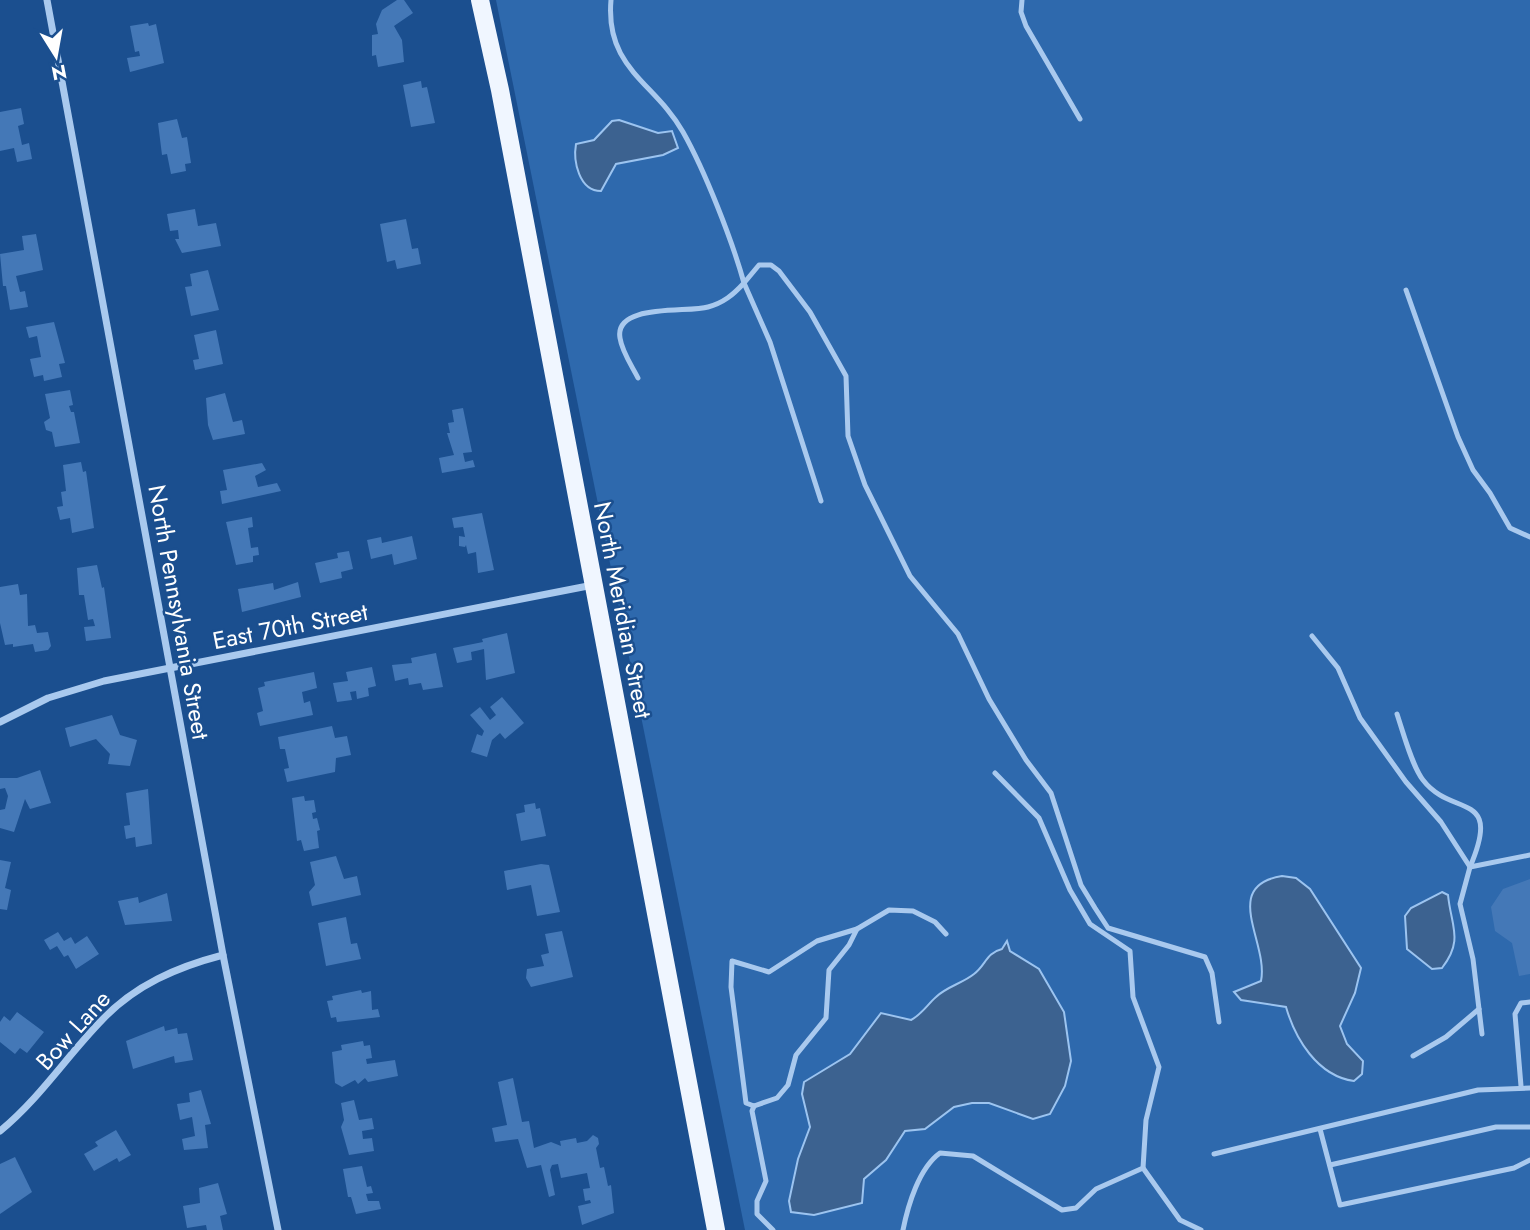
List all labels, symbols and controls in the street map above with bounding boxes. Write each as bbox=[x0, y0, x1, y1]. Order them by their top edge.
north arrow bbox=[21, 21, 91, 91]
text: N bbox=[49, 58, 69, 87]
street label: North Pennsylvania Street bbox=[139, 482, 219, 742]
street label: North Meridian Street bbox=[585, 499, 661, 722]
street label: East 70th Street bbox=[210, 594, 371, 658]
street label: Bow Lane bbox=[28, 982, 118, 1078]

